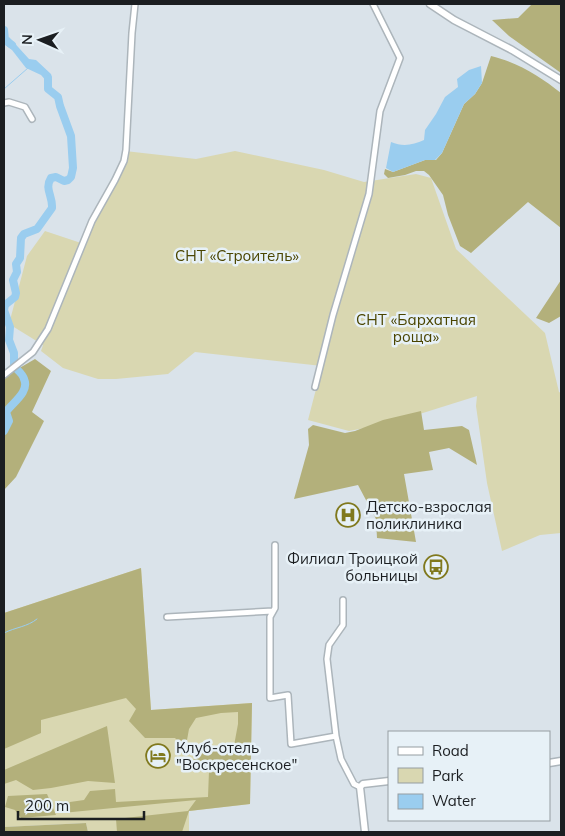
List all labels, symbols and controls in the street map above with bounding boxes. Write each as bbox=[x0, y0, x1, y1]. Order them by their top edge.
north arrow bbox=[15, 15, 65, 65]
text: N bbox=[18, 34, 36, 45]
park label: СНТ «Строитель» bbox=[175, 246, 299, 265]
park label: СНТ «Бархатная роща» bbox=[356, 310, 476, 346]
place label: Детско-взрослая поликлиника bbox=[366, 497, 492, 533]
hospital icon: Детско-взрослая поликлиника bbox=[335, 502, 361, 528]
place label: Филиал Троицкой больницы bbox=[287, 549, 418, 585]
bus stop icon: Филиал Троицкой больницы bbox=[423, 554, 449, 580]
legend bbox=[388, 731, 550, 821]
place label: Клуб-отель "Воскресенское" bbox=[176, 738, 297, 774]
text: Road bbox=[432, 741, 469, 760]
hotel icon: Клуб-отель "Воскресенское" bbox=[145, 743, 171, 769]
text: Park bbox=[432, 766, 464, 785]
scale bar bbox=[18, 788, 144, 820]
text: Water bbox=[432, 791, 476, 810]
text: 200 m bbox=[25, 796, 69, 815]

